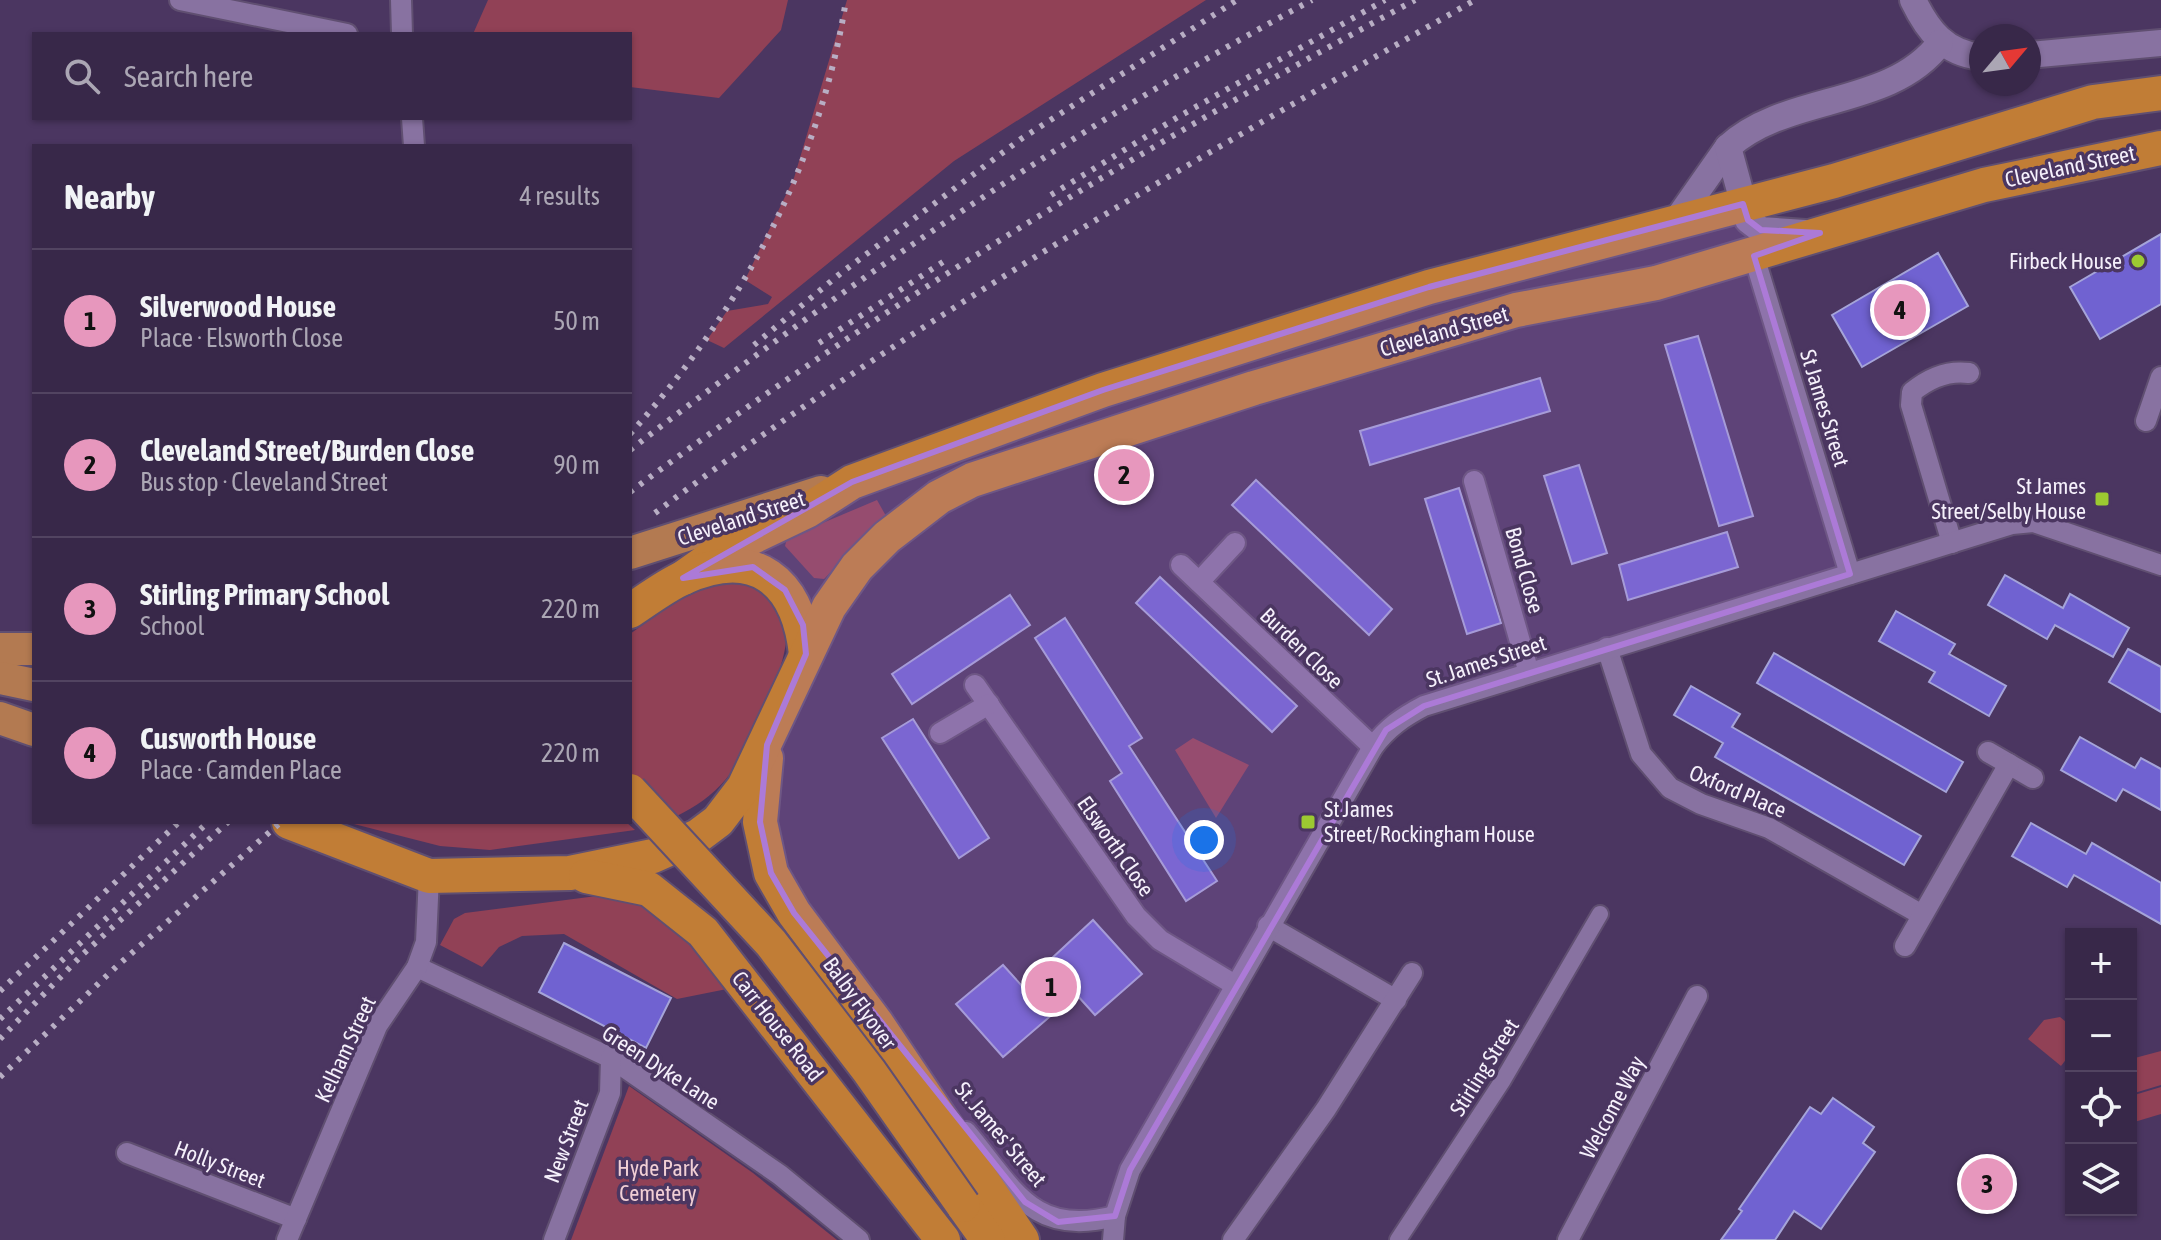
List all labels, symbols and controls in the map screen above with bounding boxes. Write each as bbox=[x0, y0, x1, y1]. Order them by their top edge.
north arrow bbox=[1969, 24, 2041, 96]
search box bbox=[32, 32, 632, 120]
icon: search bbox=[60, 54, 104, 98]
text: Search here bbox=[124, 59, 253, 93]
street label: Cleveland Street bbox=[2002, 140, 2138, 192]
text: Nearby bbox=[64, 177, 155, 216]
text: 4 results bbox=[519, 181, 600, 211]
place label: Firbeck House bbox=[2009, 248, 2122, 274]
marker: Firbeck House bbox=[2129, 252, 2147, 270]
pin: 4 bbox=[1874, 280, 1926, 340]
text: Silverwood House bbox=[140, 289, 336, 323]
street label: Cleveland Street bbox=[1377, 300, 1511, 362]
text: 1 bbox=[84, 306, 96, 336]
text: 50 m bbox=[553, 306, 600, 336]
text: Place · Elsworth Close bbox=[140, 323, 343, 353]
street label: St James Street bbox=[1795, 346, 1855, 470]
text: Cleveland Street/Burden Close bbox=[140, 433, 474, 467]
pin: 2 bbox=[1098, 445, 1150, 505]
text: 2 bbox=[84, 450, 96, 480]
text: 90 m bbox=[553, 450, 600, 480]
text: Bus stop · Cleveland Street bbox=[140, 467, 388, 497]
place label: St James Street/Selby House bbox=[1931, 473, 2086, 524]
street label: Cleveland Street bbox=[674, 485, 808, 551]
marker: St James Street/Selby House bbox=[2093, 490, 2111, 508]
street label: Bond Close bbox=[1500, 524, 1550, 616]
text: Stirling Primary School bbox=[140, 577, 389, 611]
text: 3 bbox=[84, 594, 96, 624]
text: 220 m bbox=[541, 594, 600, 624]
street label: Burden Close bbox=[1255, 602, 1349, 694]
text: School bbox=[140, 611, 204, 641]
street label: St. James Street bbox=[1423, 629, 1549, 693]
text: Cusworth House bbox=[140, 721, 316, 755]
text: 4 bbox=[84, 738, 96, 768]
text: 220 m bbox=[541, 738, 600, 768]
text: Place · Camden Place bbox=[140, 755, 342, 785]
street label: Oxford Place bbox=[1685, 759, 1791, 823]
street label: Elsworth Close bbox=[1072, 791, 1160, 901]
place label: St James Street/Rockingham House bbox=[1324, 796, 1535, 847]
marker: St James Street/Rockingham House bbox=[1299, 813, 1317, 831]
your location bbox=[1184, 820, 1224, 860]
map controls bbox=[2065, 928, 2137, 1216]
button: + bbox=[2065, 928, 2137, 1000]
street label: Balby Flyover bbox=[818, 952, 902, 1055]
pin: 1 bbox=[1025, 957, 1077, 1017]
street label: Carr House Road bbox=[727, 966, 829, 1086]
street label: Kelham Street bbox=[309, 992, 381, 1106]
button: − bbox=[2065, 1000, 2137, 1072]
street label: Stirling Street bbox=[1444, 1014, 1524, 1120]
street label: Green Dyke Lane bbox=[597, 1019, 725, 1115]
street label: Welcome Way bbox=[1574, 1051, 1650, 1163]
button: locate bbox=[2065, 1072, 2137, 1144]
street label: St. James' Street bbox=[950, 1077, 1052, 1191]
street label: New Street bbox=[538, 1096, 594, 1186]
street label: Holly Street bbox=[171, 1135, 269, 1193]
button: layers bbox=[2065, 1144, 2137, 1216]
pin: 3 bbox=[1961, 1154, 2013, 1214]
park label: Hyde Park Cemetery bbox=[617, 1155, 699, 1206]

